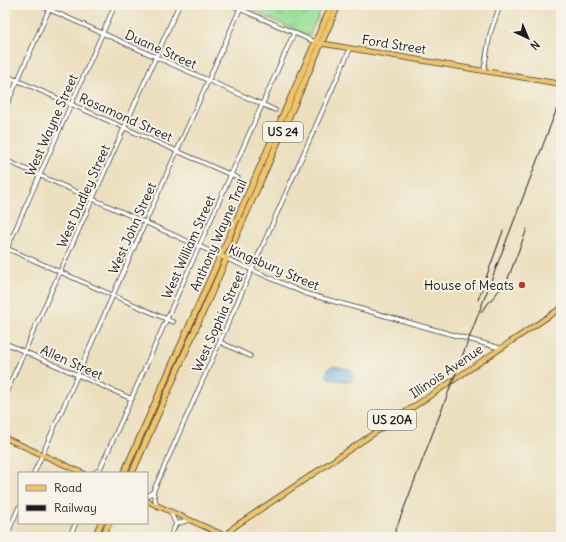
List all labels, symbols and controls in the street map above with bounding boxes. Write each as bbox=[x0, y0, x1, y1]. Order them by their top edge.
north arrow bbox=[508, 18, 548, 58]
street label: Duane Street bbox=[122, 26, 200, 73]
street label: Ford Street bbox=[361, 31, 428, 58]
text: N bbox=[527, 38, 543, 53]
street label: West Wayne Street bbox=[21, 71, 82, 179]
street label: Rosamond Street bbox=[76, 89, 176, 146]
road number: US 24 bbox=[263, 122, 303, 142]
street label: West Dudley Street bbox=[53, 141, 114, 250]
street label: Anthony Wayne Trail bbox=[186, 176, 251, 294]
street label: West John Street bbox=[105, 179, 160, 277]
street label: West William Street bbox=[158, 192, 219, 302]
street label: Kingsbury Street bbox=[226, 241, 322, 294]
street label: West Sophia Street bbox=[188, 267, 249, 375]
place label: House of Meats bbox=[424, 277, 514, 294]
marker: House of Meats bbox=[517, 280, 527, 290]
street label: Allen Street bbox=[38, 341, 106, 384]
street label: Illinois Avenue bbox=[406, 341, 486, 402]
road number: US 20A bbox=[368, 410, 416, 430]
legend bbox=[18, 472, 148, 524]
text: Road bbox=[54, 480, 82, 495]
text: Railway bbox=[54, 500, 97, 515]

